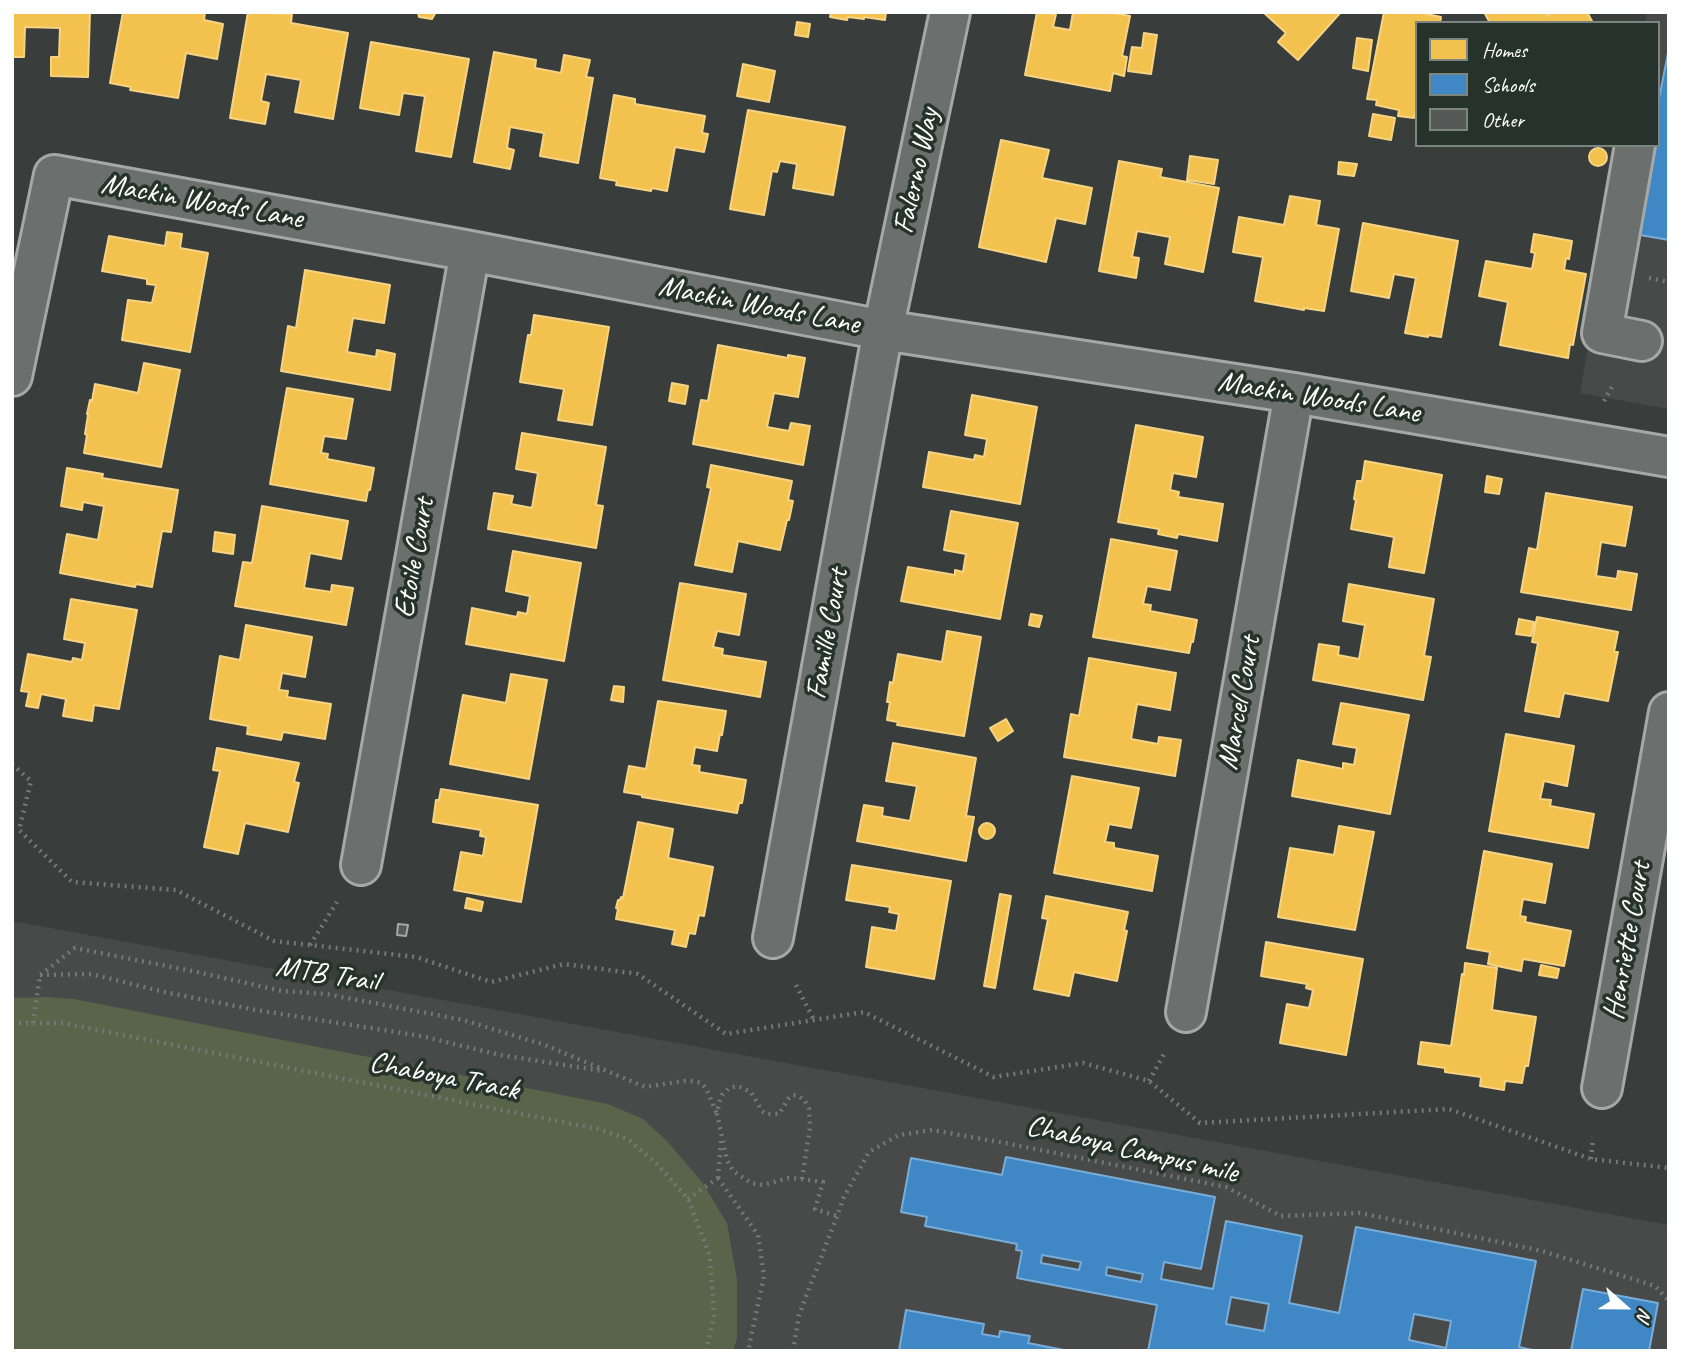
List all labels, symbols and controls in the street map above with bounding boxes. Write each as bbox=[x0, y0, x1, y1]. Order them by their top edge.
legend bbox=[1415, 21, 1660, 147]
text: Homes bbox=[1482, 37, 1527, 63]
text: Schools bbox=[1482, 72, 1534, 98]
street label: Falerno Way bbox=[886, 105, 948, 237]
text: Other bbox=[1482, 107, 1524, 133]
street label: Mackin Woods Lane bbox=[98, 167, 306, 237]
street label: Mackin Woods Lane bbox=[655, 269, 863, 343]
street label: Mackin Woods Lane bbox=[1215, 364, 1423, 432]
street label: Etoile Court bbox=[387, 495, 443, 621]
street label: Famille Court bbox=[799, 566, 857, 702]
street label: Marcel Court bbox=[1211, 634, 1269, 772]
street label: Henriette Court bbox=[1596, 859, 1660, 1023]
street label: MTB Trail bbox=[273, 949, 381, 1001]
street label: Chaboya Track bbox=[366, 1045, 522, 1109]
street label: Chaboya Campus mile bbox=[1023, 1108, 1241, 1192]
north arrow bbox=[1590, 1272, 1660, 1342]
text: N bbox=[1631, 1305, 1658, 1324]

